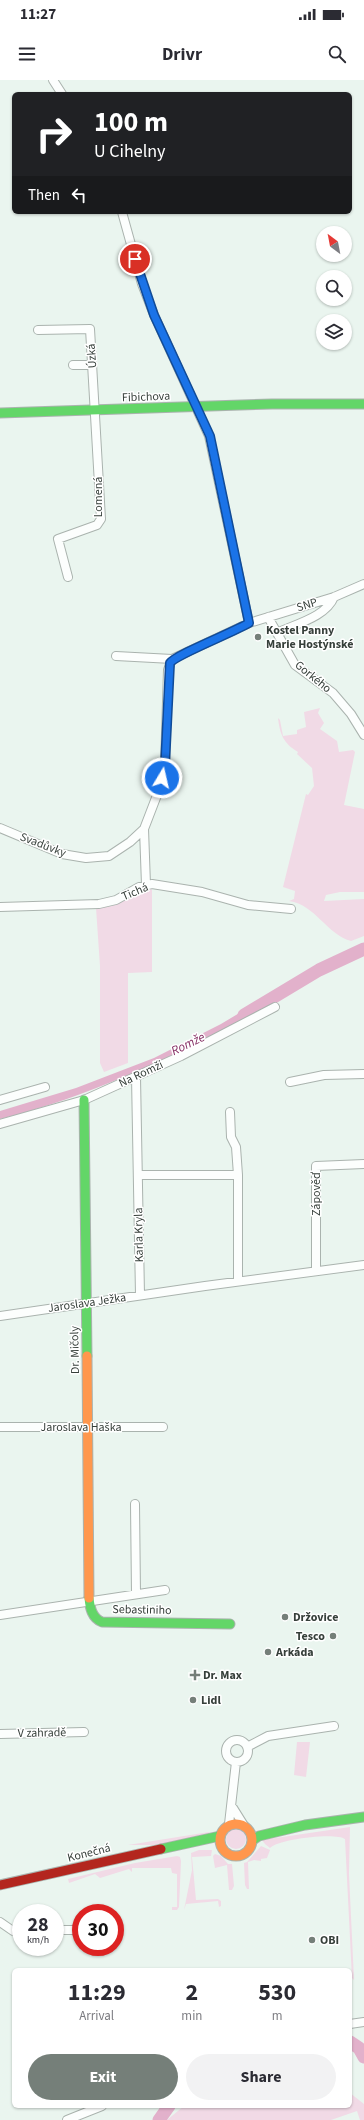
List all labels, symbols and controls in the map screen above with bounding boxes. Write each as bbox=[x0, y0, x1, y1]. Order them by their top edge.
text: 11:27 bbox=[20, 4, 56, 25]
text: Drivr bbox=[162, 42, 202, 67]
icon: menu bbox=[16, 43, 38, 65]
icon: search bbox=[326, 43, 348, 65]
text: 100 m bbox=[94, 102, 168, 142]
icon: right bbox=[28, 108, 80, 160]
text: U Cihelny bbox=[94, 139, 165, 164]
icon: left bbox=[68, 184, 90, 206]
text: Then bbox=[28, 185, 60, 206]
north arrow bbox=[316, 226, 352, 262]
map controls bbox=[316, 226, 352, 350]
pin bbox=[118, 242, 152, 276]
icon: arrive bbox=[124, 248, 146, 270]
button: search bbox=[316, 270, 352, 306]
button: layers bbox=[316, 314, 352, 350]
street label: Úzká bbox=[83, 343, 101, 369]
street label: Fibichova bbox=[122, 388, 170, 406]
street label: Lomená bbox=[90, 477, 107, 517]
street label: SNP bbox=[294, 594, 320, 616]
place label: Kostel Panny Marie Hostýnské bbox=[266, 622, 353, 653]
marker: Kostel Panny Marie Hostýnské bbox=[253, 632, 263, 642]
street label: Gorkého bbox=[291, 657, 335, 697]
position arrow bbox=[141, 757, 183, 799]
street label: Svadůvky bbox=[17, 828, 69, 862]
street label: Tichá bbox=[119, 879, 151, 905]
water label: Romže bbox=[168, 1028, 208, 1060]
street label: Na Romži bbox=[116, 1056, 166, 1092]
street label: Zápověď bbox=[308, 1171, 325, 1216]
street label: Karla Kryla bbox=[130, 1207, 148, 1263]
street label: Jaroslava Ježka bbox=[47, 1289, 127, 1317]
street label: Dr. Mičoly bbox=[66, 1325, 84, 1374]
street label: Jaroslava Haška bbox=[40, 1419, 122, 1436]
street label: Sebastiniho bbox=[112, 1601, 172, 1619]
place label: Držovice bbox=[293, 1609, 338, 1626]
marker: Držovice bbox=[280, 1612, 290, 1622]
place label: Tesco bbox=[296, 1628, 325, 1645]
marker: Tesco bbox=[328, 1631, 338, 1641]
place label: Arkáda bbox=[275, 1644, 314, 1661]
marker: Arkáda bbox=[263, 1647, 273, 1657]
place label: Dr. Max bbox=[203, 1667, 242, 1684]
marker: Dr. Max bbox=[190, 1670, 200, 1680]
place label: Lidl bbox=[201, 1692, 221, 1709]
marker: Lidl bbox=[188, 1695, 198, 1705]
street label: V zahradě bbox=[18, 1724, 66, 1742]
street label: Konečná bbox=[66, 1839, 112, 1867]
speed limit sign: 30 bbox=[72, 1904, 124, 1956]
text: 28 bbox=[27, 1911, 49, 1939]
place label: OBI bbox=[320, 1932, 339, 1949]
text: km/h bbox=[27, 1933, 49, 1947]
marker: OBI bbox=[307, 1935, 317, 1945]
text: 11:29 bbox=[68, 1975, 126, 2010]
text: 2 bbox=[186, 1975, 198, 2010]
text: 530 bbox=[258, 1975, 296, 2010]
text: Arrival bbox=[79, 2007, 114, 2025]
text: min bbox=[181, 2007, 202, 2025]
text: m bbox=[272, 2007, 283, 2025]
button: Exit bbox=[28, 2054, 178, 2100]
button: Share bbox=[186, 2054, 336, 2100]

